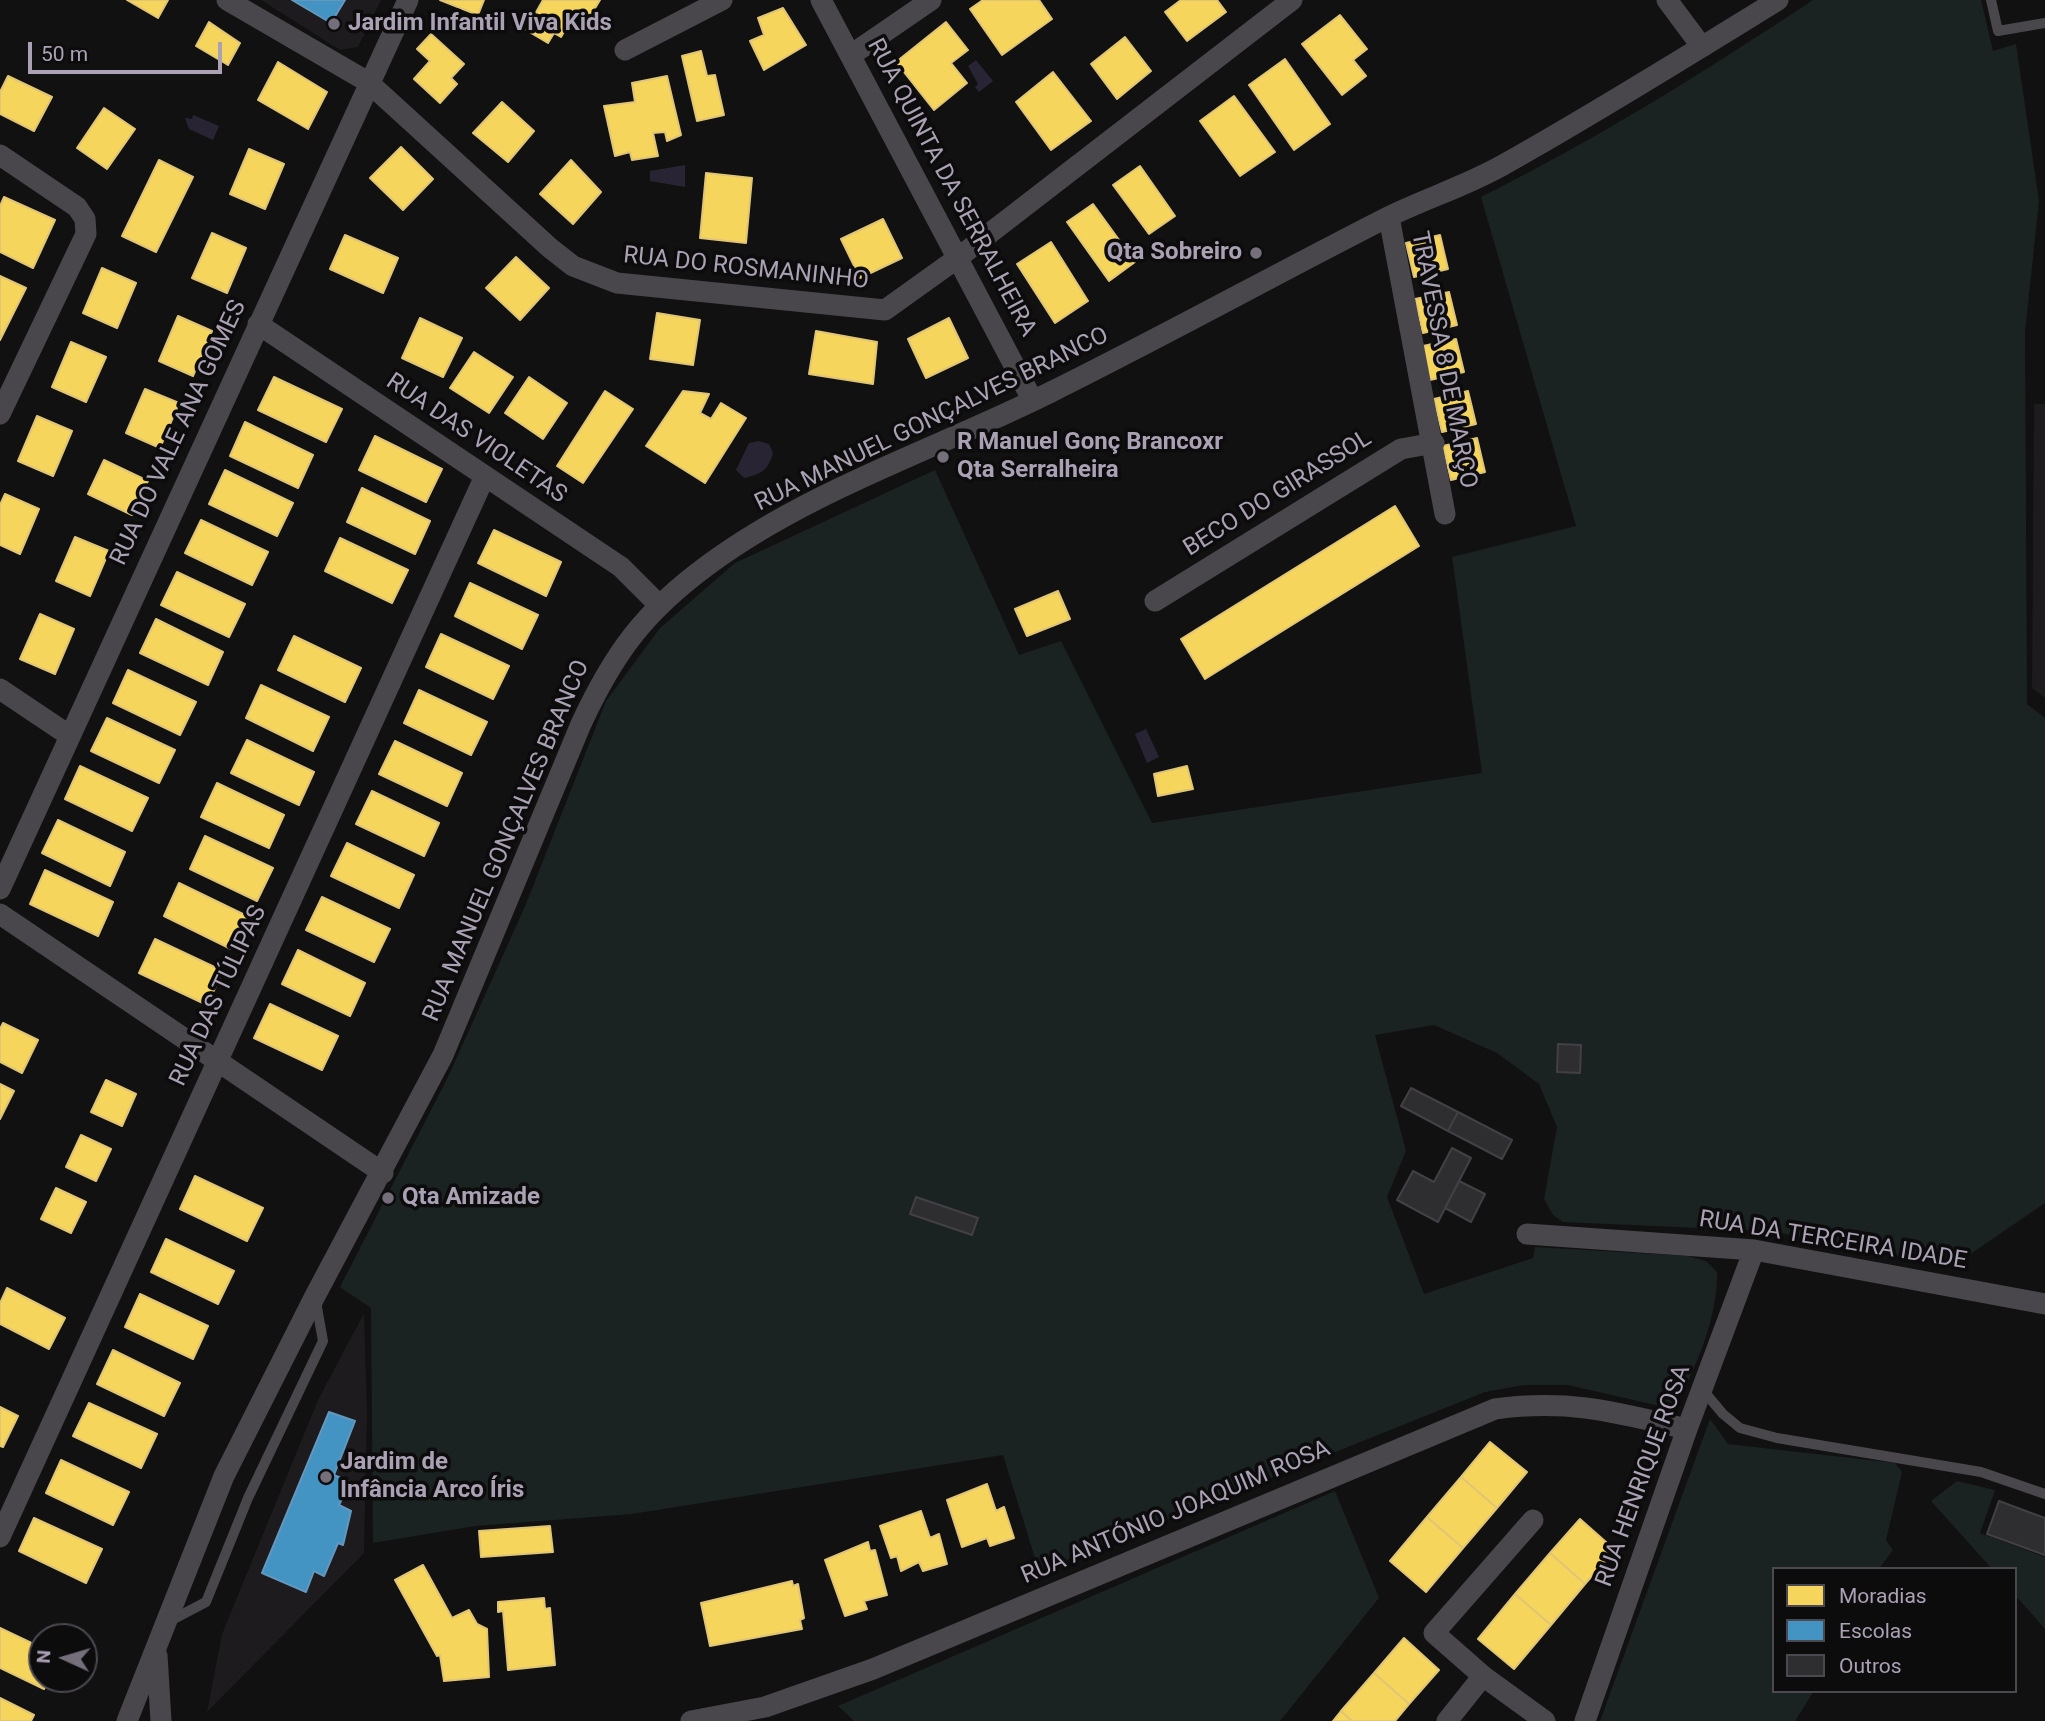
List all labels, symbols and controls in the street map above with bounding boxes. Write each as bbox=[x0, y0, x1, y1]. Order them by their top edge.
place label: Jardim Infantil Viva Kids bbox=[348, 10, 612, 38]
marker: Jardim Infantil Viva Kids bbox=[326, 16, 342, 32]
scale bar bbox=[32, 28, 226, 72]
street label: RUA QUINTA DA SERRALHEIRA bbox=[860, 34, 1042, 342]
text: 50 m bbox=[41, 42, 88, 66]
street label: TRAVESSA 8 DE MARÇO bbox=[1404, 229, 1482, 491]
place label: Qta Sobreiro bbox=[1107, 239, 1242, 267]
street label: RUA DO ROSMANINHO bbox=[622, 242, 870, 296]
marker: Qta Sobreiro bbox=[1248, 245, 1264, 261]
street label: RUA DO VALE ANA GOMES bbox=[105, 296, 253, 570]
street label: RUA MANUEL GONÇALVES BRANCO bbox=[751, 322, 1113, 518]
street label: RUA DAS VIOLETAS bbox=[380, 368, 572, 510]
street label: BECO DO GIRASSOL bbox=[1179, 425, 1377, 563]
place label: R Manuel Gonç Brancoxr Qta Serralheira bbox=[957, 429, 1223, 485]
marker: R Manuel Gonç Brancoxr Qta Serralheira bbox=[935, 449, 951, 465]
street label: RUA MANUEL GONÇALVES BRANCO bbox=[418, 656, 596, 1026]
street label: RUA DAS TÚLIPAS bbox=[165, 901, 273, 1091]
place label: Qta Amizade bbox=[402, 1184, 540, 1212]
marker: Qta Amizade bbox=[380, 1190, 396, 1206]
street label: RUA DA TERCEIRA IDADE bbox=[1697, 1206, 1969, 1276]
street label: RUA HENRIQUE ROSA bbox=[1590, 1361, 1698, 1591]
street label: RUA ANTÓNIO JOAQUIM ROSA bbox=[1017, 1435, 1335, 1591]
place label: Jardim de Infância Arco Íris bbox=[340, 1449, 524, 1505]
marker: Jardim de Infância Arco Íris bbox=[318, 1469, 334, 1485]
legend bbox=[1772, 1567, 2017, 1693]
text: Moradias bbox=[1839, 1584, 1927, 1608]
text: Escolas bbox=[1839, 1619, 1912, 1643]
north arrow bbox=[28, 1623, 98, 1693]
text: N bbox=[32, 1649, 55, 1664]
text: Outros bbox=[1839, 1654, 1902, 1678]

